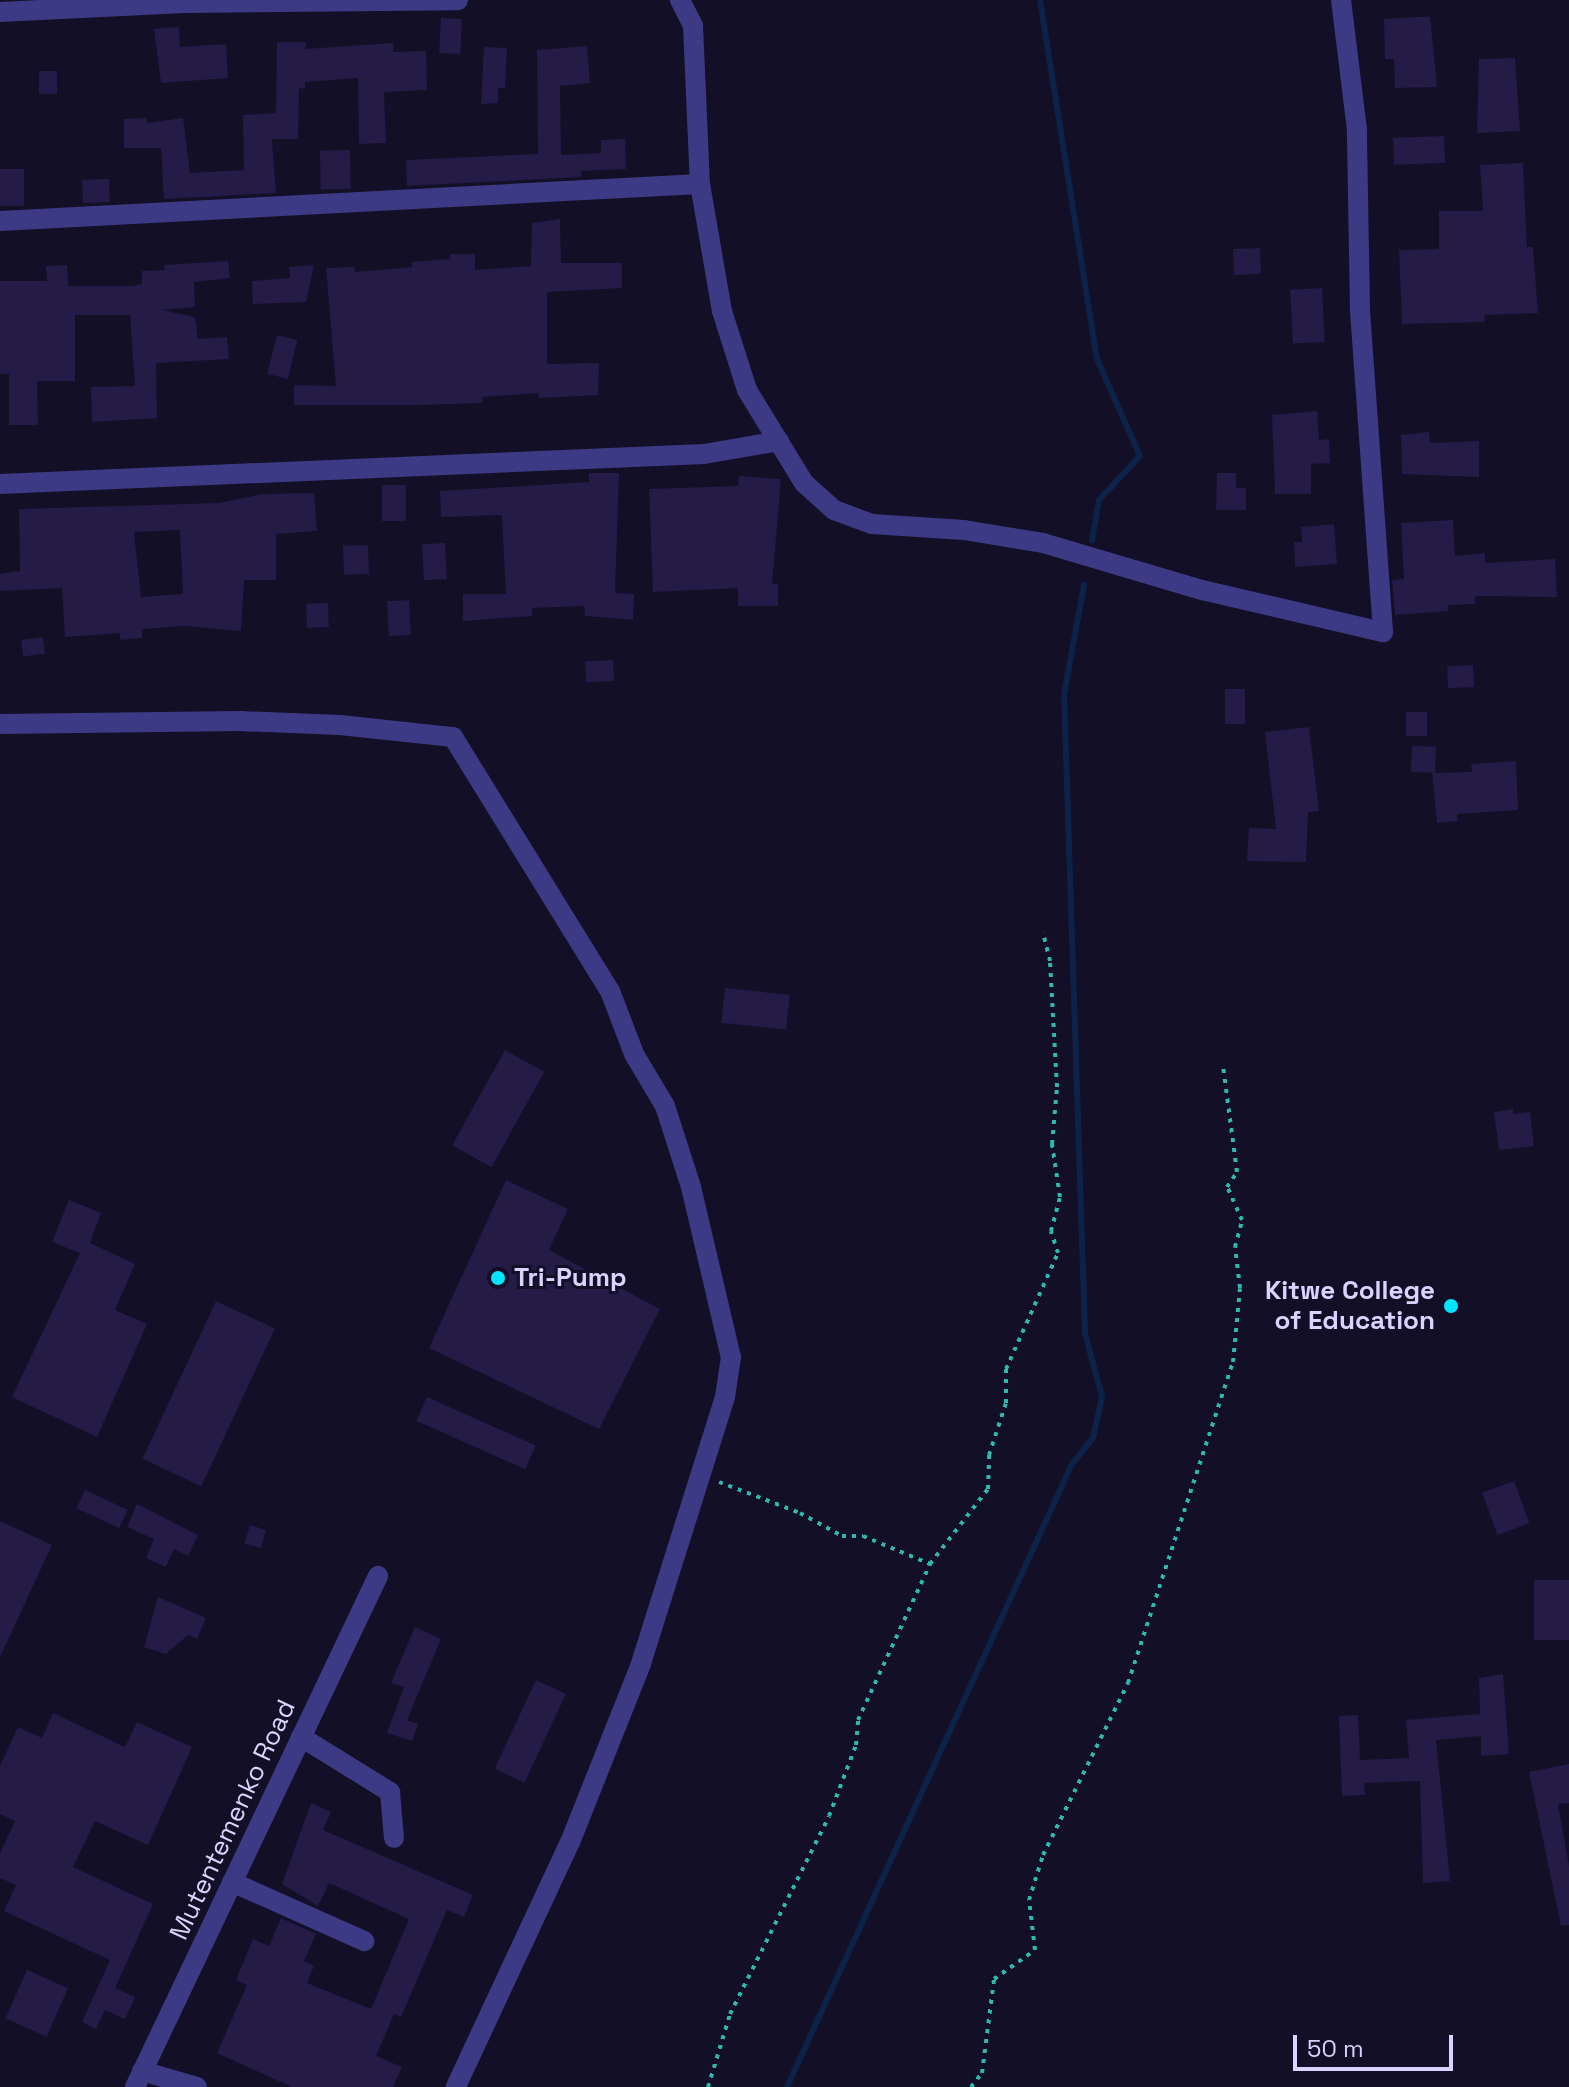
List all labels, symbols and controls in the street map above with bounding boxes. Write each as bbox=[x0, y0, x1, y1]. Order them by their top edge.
place label: Tri-Pump bbox=[514, 1262, 626, 1294]
marker: Tri-Pump bbox=[489, 1269, 507, 1287]
place label: Kitwe College of Education bbox=[1265, 1275, 1435, 1336]
marker: Kitwe College of Education bbox=[1442, 1297, 1460, 1315]
street label: Mutentemenko Road bbox=[164, 1695, 302, 1945]
scale bar bbox=[1297, 2019, 1457, 2069]
text: 50 m bbox=[1307, 2033, 1364, 2064]

